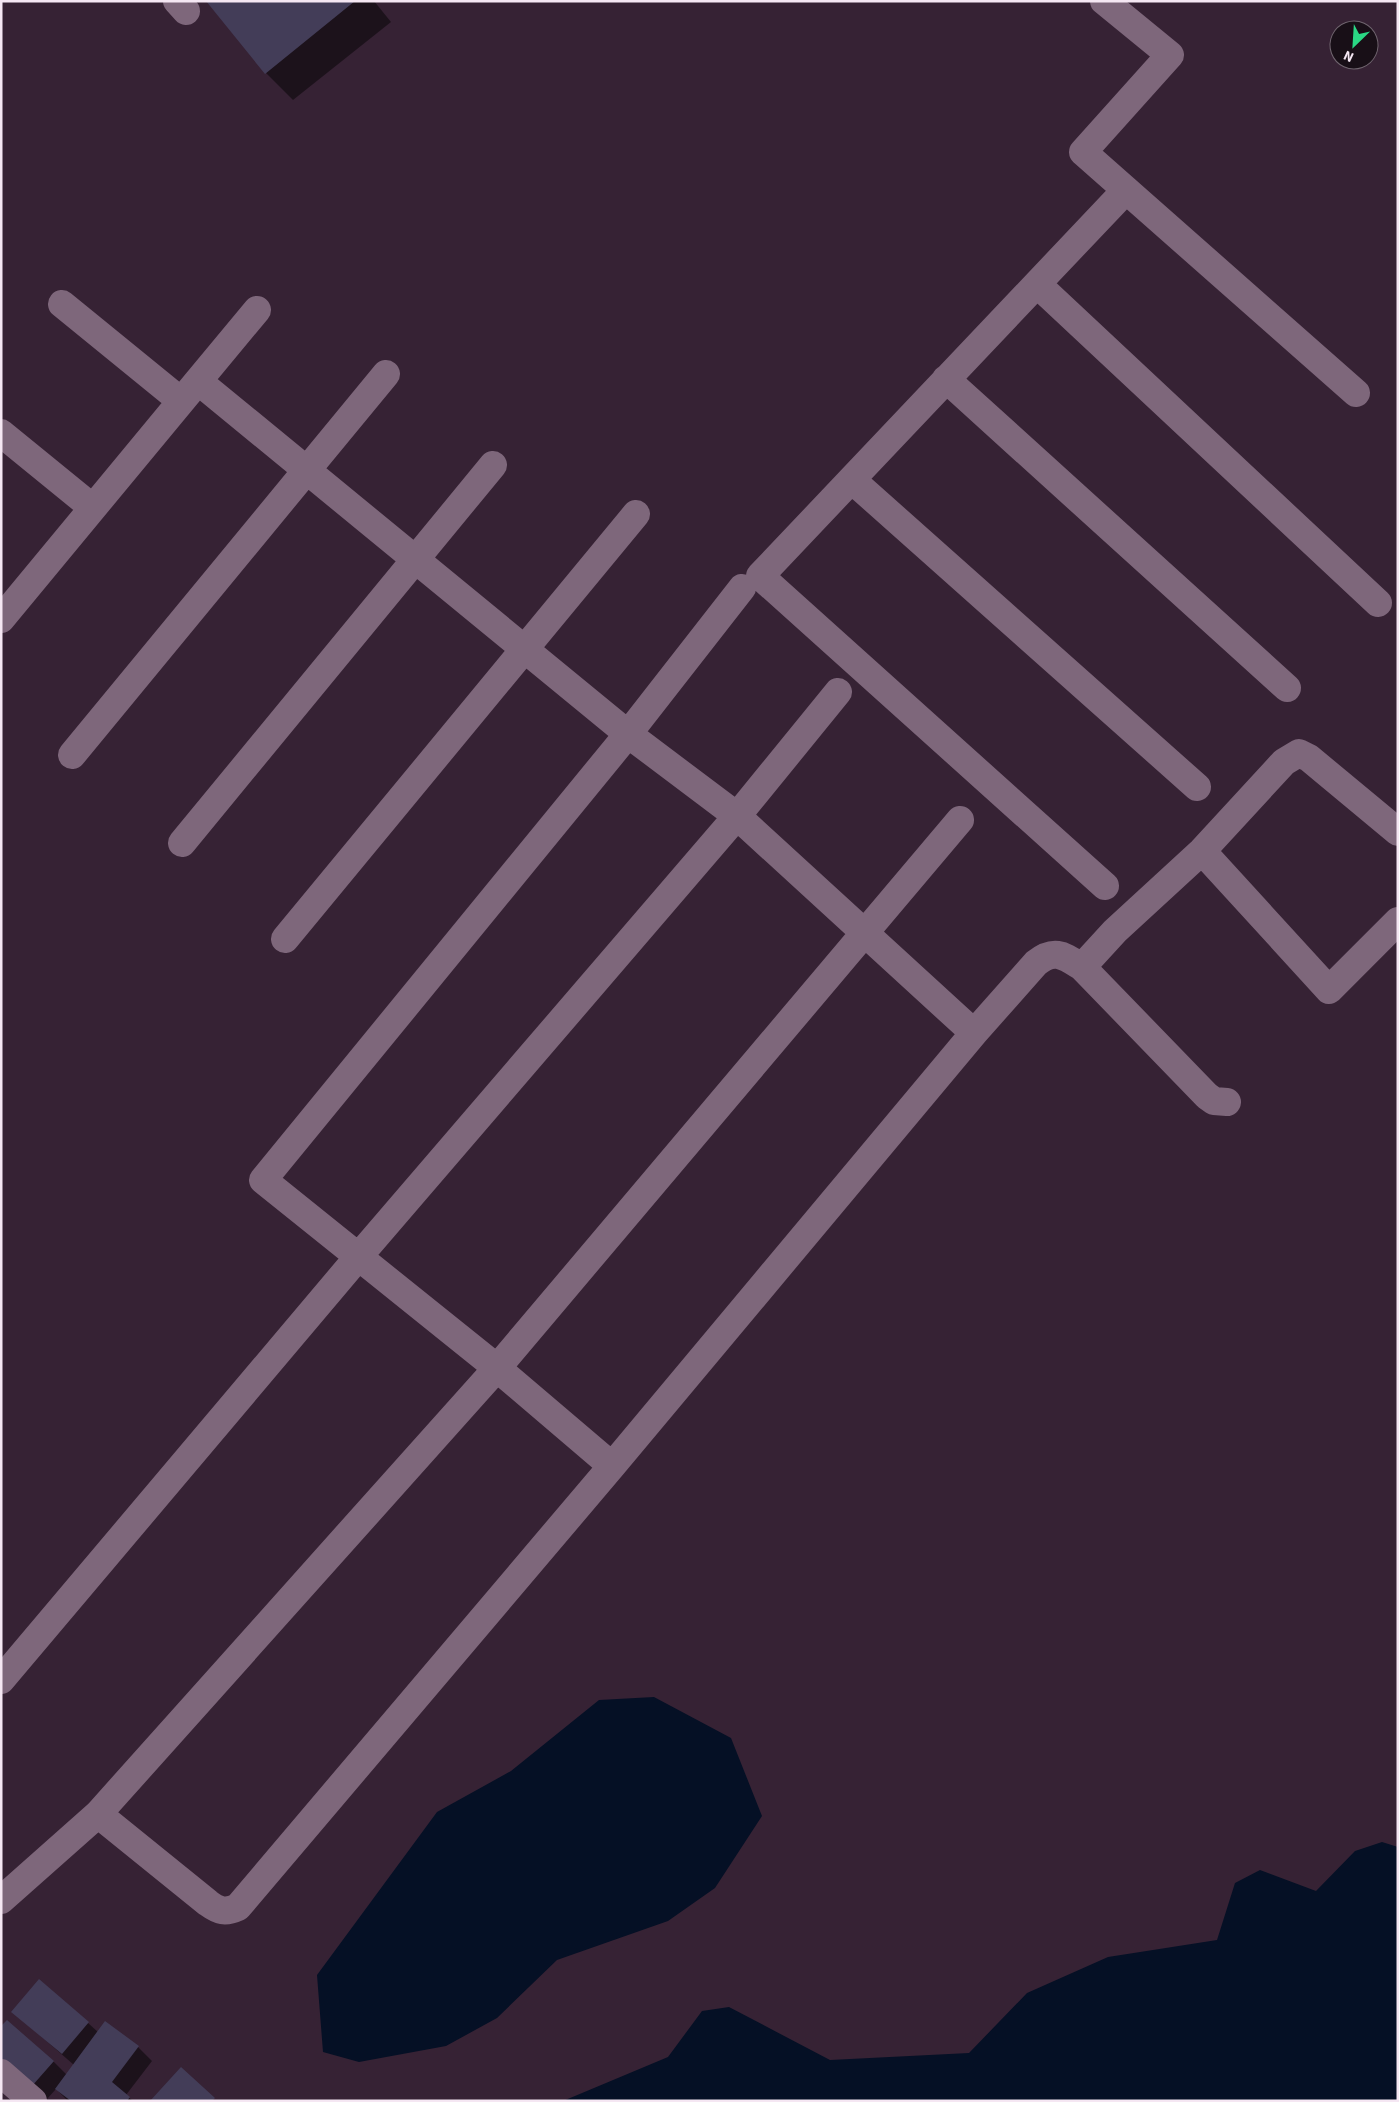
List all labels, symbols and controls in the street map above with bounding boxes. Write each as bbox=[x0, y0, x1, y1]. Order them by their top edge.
north arrow bbox=[1329, 20, 1379, 70]
text: N bbox=[1340, 45, 1357, 67]

